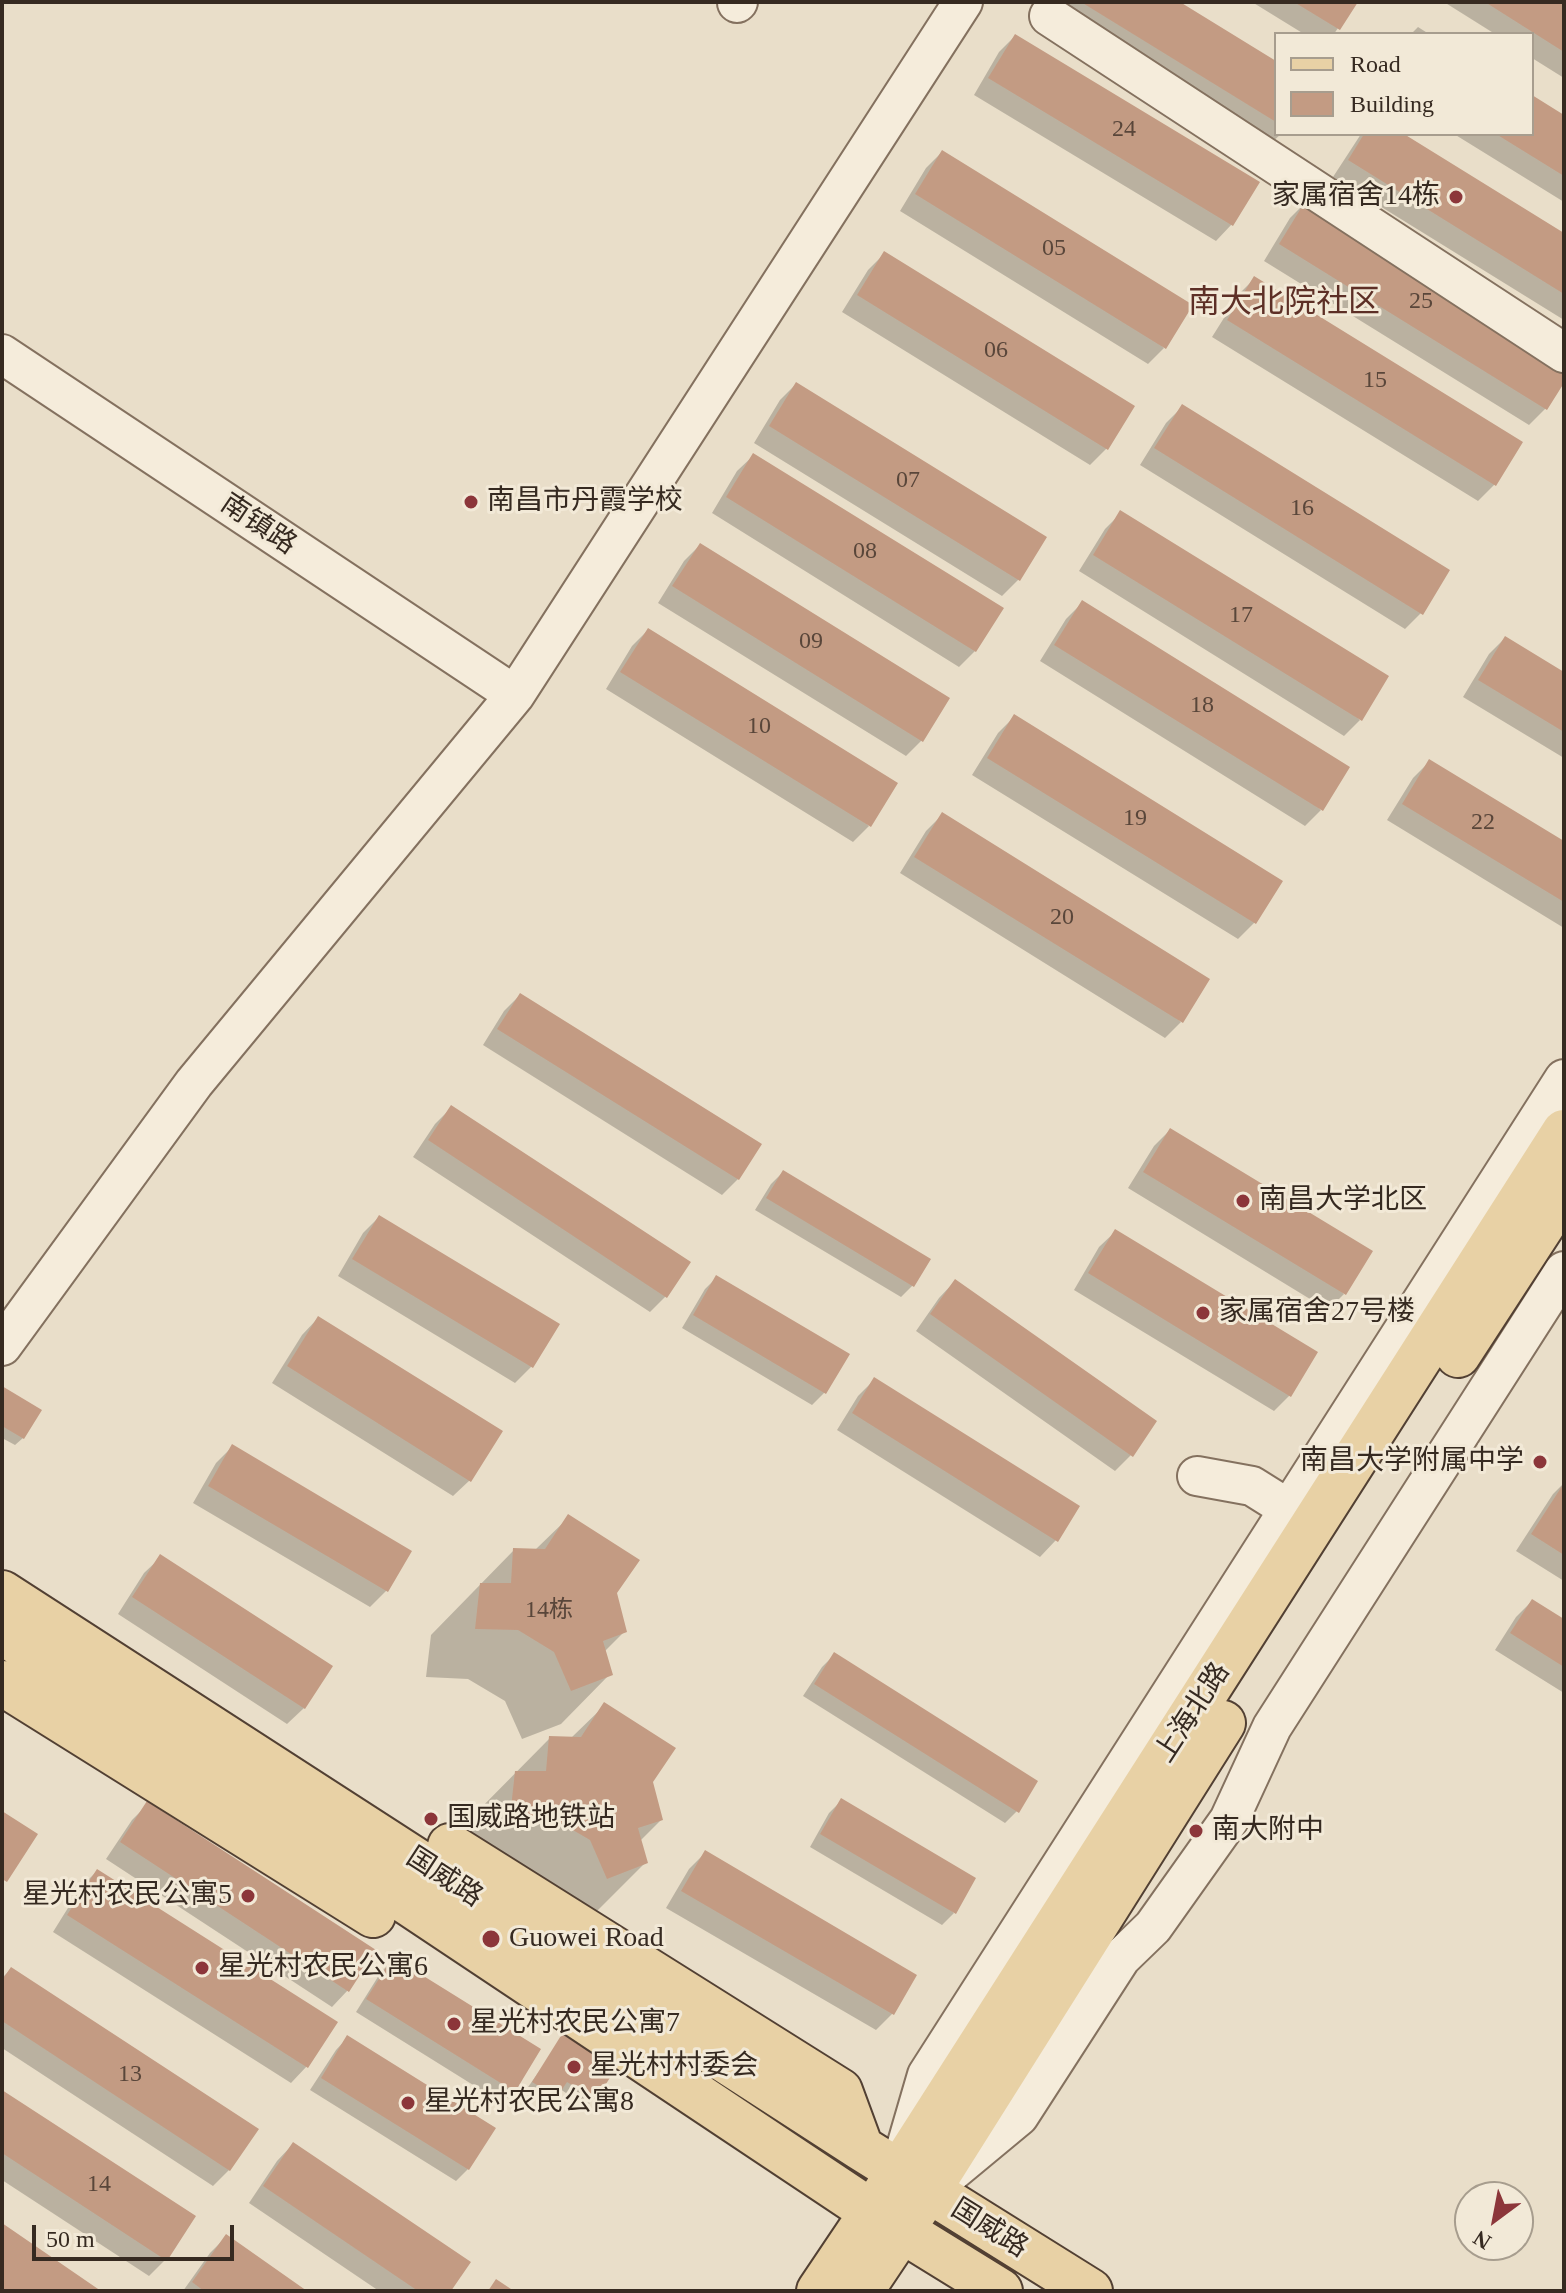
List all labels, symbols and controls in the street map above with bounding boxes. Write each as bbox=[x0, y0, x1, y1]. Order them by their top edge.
legend bbox=[1274, 32, 1534, 136]
text: Road bbox=[1350, 51, 1401, 77]
text: Building bbox=[1350, 91, 1434, 117]
house number: 24 bbox=[1112, 116, 1136, 144]
place label: 家属宿舍14栋 bbox=[1272, 180, 1440, 214]
marker: 家属宿舍14栋 bbox=[1447, 188, 1465, 206]
house number: 05 bbox=[1042, 235, 1066, 263]
district label: 南大北院社区 bbox=[1188, 285, 1380, 323]
house number: 25 bbox=[1409, 288, 1433, 316]
house number: 06 bbox=[984, 337, 1008, 365]
house number: 15 bbox=[1363, 367, 1387, 395]
house number: 07 bbox=[896, 467, 920, 495]
place label: 南昌市丹霞学校 bbox=[487, 485, 683, 519]
street label: 南镇路 bbox=[214, 488, 302, 562]
marker: 南昌市丹霞学校 bbox=[462, 493, 480, 511]
house number: 16 bbox=[1290, 495, 1314, 523]
house number: 08 bbox=[853, 538, 877, 566]
house number: 17 bbox=[1229, 602, 1253, 630]
house number: 09 bbox=[799, 628, 823, 656]
house number: 18 bbox=[1190, 692, 1214, 720]
house number: 10 bbox=[747, 713, 771, 741]
house number: 19 bbox=[1123, 805, 1147, 833]
house number: 22 bbox=[1471, 809, 1495, 837]
house number: 20 bbox=[1050, 904, 1074, 932]
place label: 南昌大学北区 bbox=[1259, 1184, 1427, 1218]
marker: 南昌大学北区 bbox=[1234, 1192, 1252, 1210]
place label: 家属宿舍27号楼 bbox=[1219, 1296, 1415, 1330]
marker: 家属宿舍27号楼 bbox=[1194, 1304, 1212, 1322]
place label: 南昌大学附属中学 bbox=[1300, 1445, 1524, 1479]
marker: 南昌大学附属中学 bbox=[1531, 1453, 1549, 1471]
house number: 14栋 bbox=[525, 1597, 573, 1625]
street label: 上海北路 bbox=[1148, 1657, 1238, 1769]
place label: 国威路地铁站 bbox=[447, 1802, 615, 1836]
marker: 国威路地铁站 bbox=[422, 1810, 440, 1828]
place label: 南大附中 bbox=[1212, 1814, 1324, 1848]
marker: 南大附中 bbox=[1187, 1822, 1205, 1840]
street label: 国威路 bbox=[400, 1841, 488, 1915]
place label: 星光村农民公寓5 bbox=[22, 1879, 232, 1913]
marker: 星光村农民公寓5 bbox=[239, 1887, 257, 1905]
place label: Guowei Road bbox=[509, 1922, 664, 1956]
marker: Guowei Road bbox=[480, 1928, 502, 1950]
place label: 星光村农民公寓6 bbox=[218, 1951, 428, 1985]
marker: 星光村农民公寓6 bbox=[193, 1959, 211, 1977]
place label: 星光村农民公寓7 bbox=[470, 2007, 680, 2041]
marker: 星光村农民公寓7 bbox=[445, 2015, 463, 2033]
place label: 星光村村委会 bbox=[590, 2050, 758, 2084]
marker: 星光村村委会 bbox=[565, 2058, 583, 2076]
house number: 13 bbox=[118, 2061, 142, 2089]
place label: 星光村农民公寓8 bbox=[424, 2086, 634, 2120]
marker: 星光村农民公寓8 bbox=[399, 2094, 417, 2112]
house number: 14 bbox=[87, 2171, 111, 2199]
north arrow bbox=[1454, 2181, 1534, 2261]
street label: 国威路 bbox=[944, 2192, 1034, 2266]
scale bar bbox=[36, 2209, 238, 2259]
text: N bbox=[1469, 2225, 1495, 2255]
text: 50 m bbox=[46, 2226, 95, 2252]

